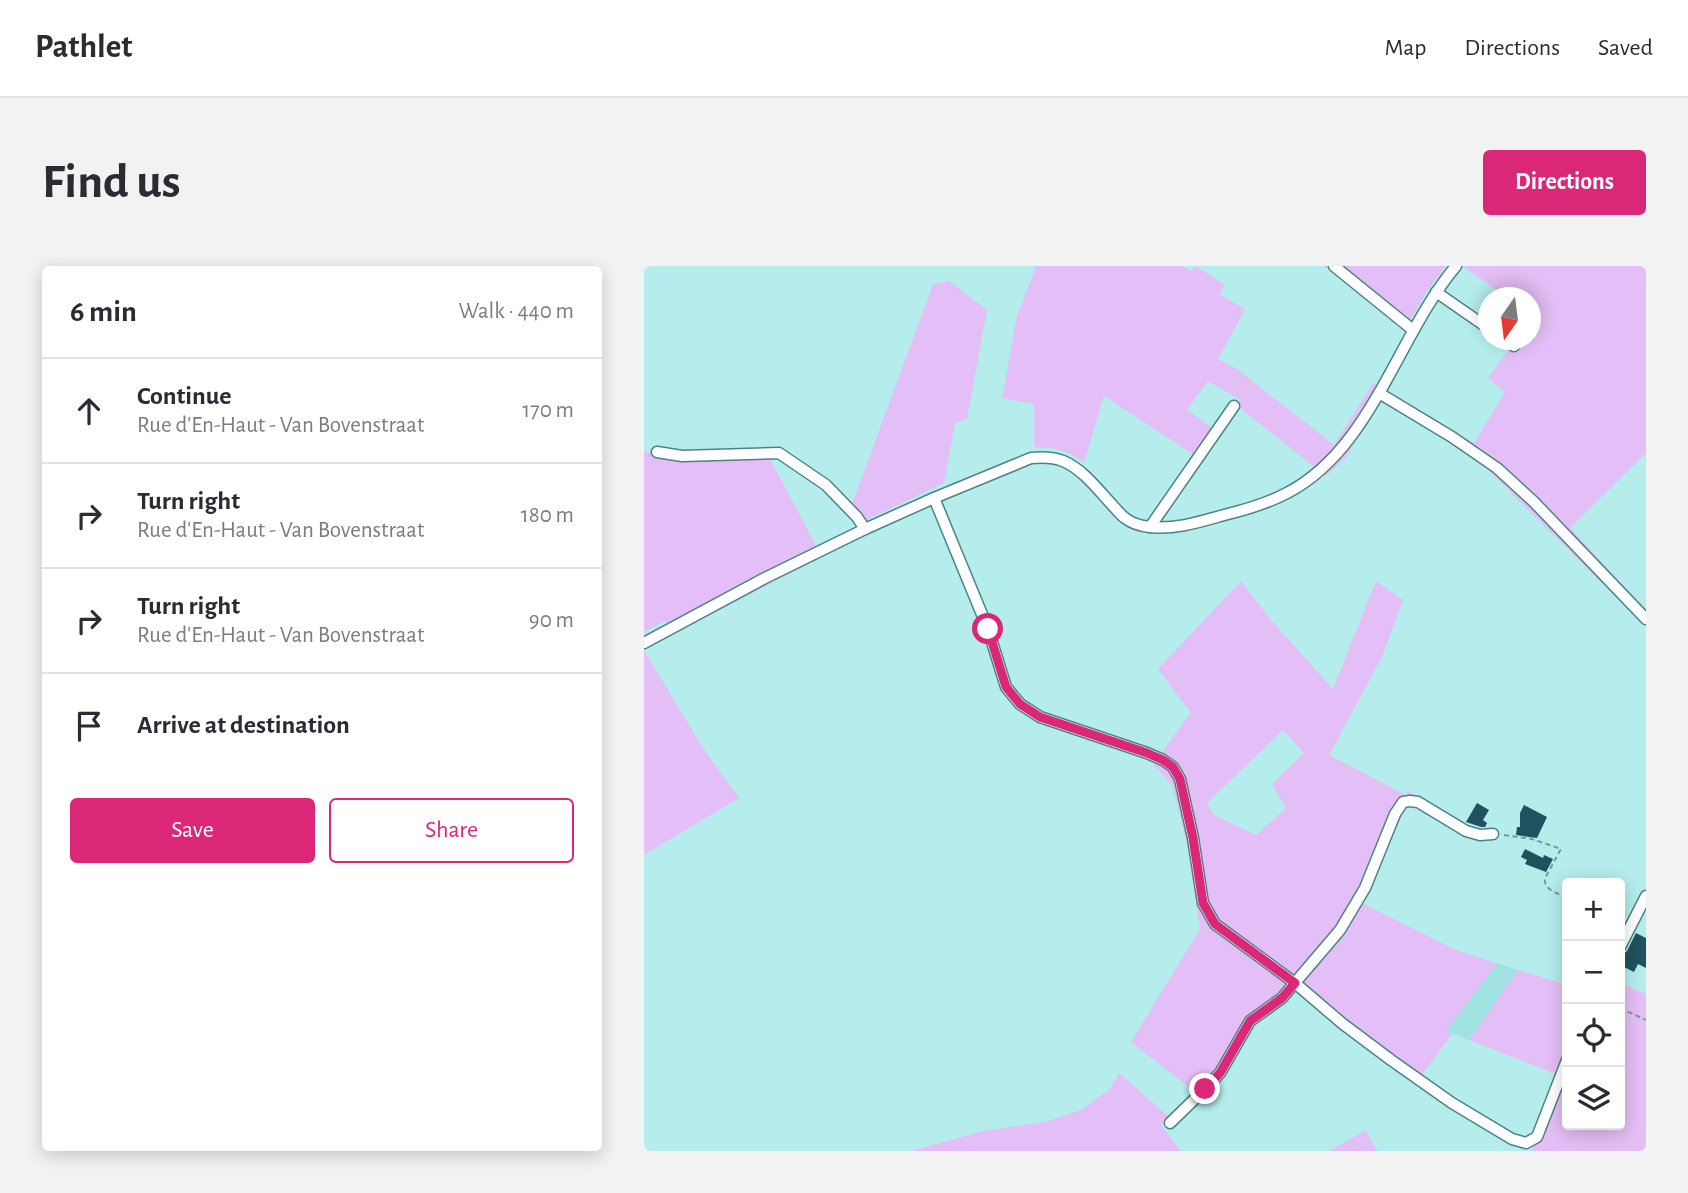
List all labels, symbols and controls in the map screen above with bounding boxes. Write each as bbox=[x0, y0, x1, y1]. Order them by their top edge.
text: Pathlet bbox=[35, 31, 133, 64]
text: Map bbox=[1384, 36, 1426, 60]
text: Directions bbox=[1464, 36, 1560, 60]
text: Saved bbox=[1598, 36, 1653, 60]
button: Directions bbox=[1483, 150, 1646, 215]
text: Find us bbox=[42, 158, 181, 207]
north arrow bbox=[1478, 287, 1541, 350]
text: 6 min bbox=[70, 297, 137, 327]
text: Walk · 440 m bbox=[459, 300, 574, 323]
text: Continue bbox=[137, 383, 232, 409]
icon: ahead bbox=[70, 392, 108, 430]
text: 170 m bbox=[522, 399, 574, 422]
text: Rue d'En-Haut - Van Bovenstraat bbox=[137, 414, 424, 437]
text: Turn right bbox=[137, 488, 240, 514]
icon: right bbox=[70, 497, 108, 535]
text: 180 m bbox=[521, 504, 574, 527]
text: Rue d'En-Haut - Van Bovenstraat bbox=[137, 519, 424, 542]
text: Turn right bbox=[137, 593, 240, 619]
icon: right bbox=[70, 602, 108, 640]
text: 90 m bbox=[529, 609, 574, 632]
route start bbox=[972, 613, 1003, 644]
text: Rue d'En-Haut - Van Bovenstraat bbox=[137, 624, 424, 647]
icon: arrive bbox=[70, 707, 108, 745]
text: Arrive at destination bbox=[137, 712, 350, 738]
button: Save bbox=[70, 798, 315, 863]
button: Share bbox=[329, 798, 574, 863]
map controls bbox=[1562, 878, 1625, 1130]
button: + bbox=[1562, 878, 1625, 941]
button: − bbox=[1562, 941, 1625, 1004]
button: locate bbox=[1562, 1004, 1625, 1067]
button: layers bbox=[1562, 1067, 1625, 1130]
route end bbox=[1189, 1073, 1220, 1104]

